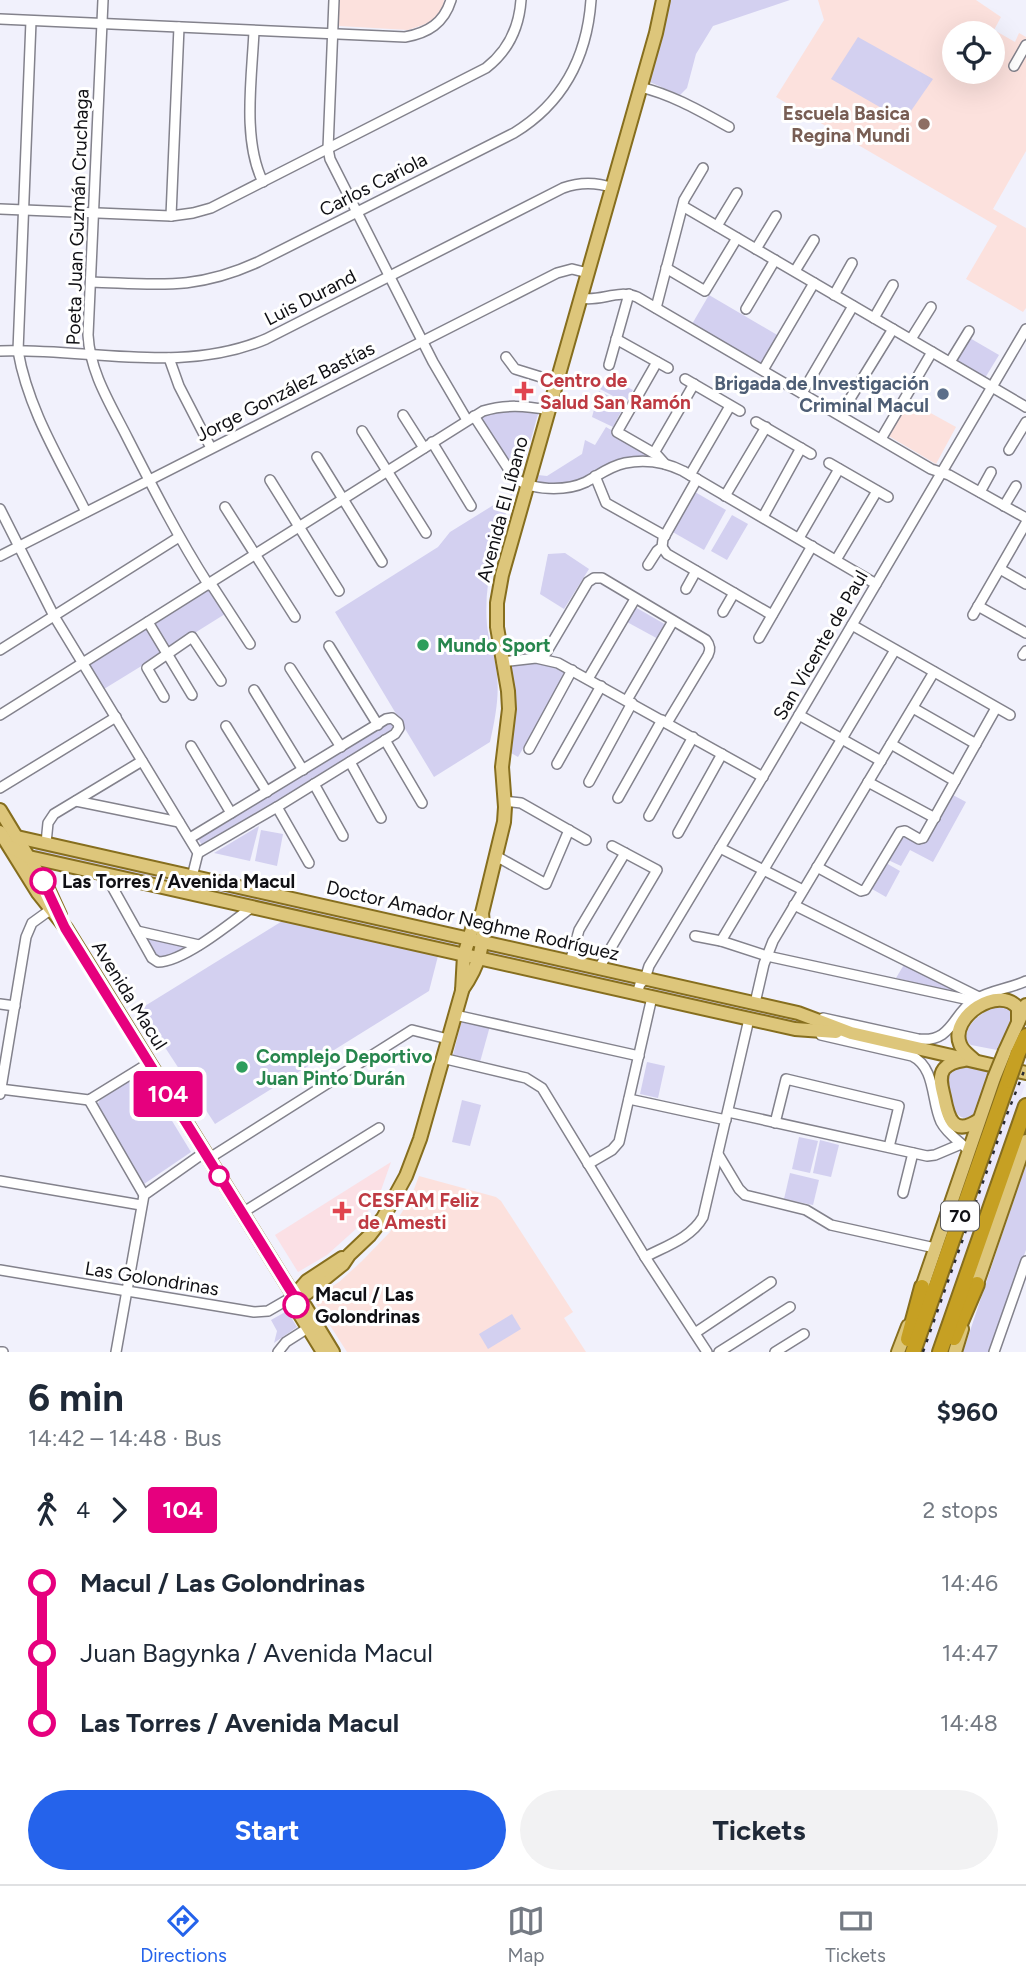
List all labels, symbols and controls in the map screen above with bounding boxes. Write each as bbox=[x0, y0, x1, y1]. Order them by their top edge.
map controls bbox=[942, 21, 1005, 84]
button: locate bbox=[942, 21, 1005, 84]
street label: Poeta Juan Guzmán Cruchaga bbox=[62, 88, 93, 346]
place label: Escuela Basica Regina Mundi bbox=[783, 102, 910, 147]
marker: Escuela Basica Regina Mundi bbox=[916, 116, 932, 132]
street label: Carlos Cariola bbox=[316, 147, 431, 221]
street label: Luis Durand bbox=[260, 265, 360, 330]
street label: Jorge González Bastías bbox=[192, 336, 379, 446]
place label: Centro de Salud San Ramón bbox=[540, 369, 691, 414]
place label: Brigada de Investigación Criminal Macul bbox=[714, 372, 929, 417]
marker: Centro de Salud San Ramón bbox=[514, 381, 534, 401]
marker: Brigada de Investigación Criminal Macul bbox=[935, 386, 951, 402]
street label: Avenida El Líbano bbox=[472, 434, 533, 585]
street label: San Vicente de Paul bbox=[768, 566, 873, 724]
place label: Mundo Sport bbox=[437, 634, 551, 657]
marker: Mundo Sport bbox=[415, 637, 431, 653]
marker: Las Torres / Avenida Macul bbox=[30, 868, 56, 894]
place label: Las Torres / Avenida Macul bbox=[62, 870, 295, 893]
street label: Doctor Amador Neghme Rodríguez bbox=[324, 876, 622, 965]
street label: Avenida Macul bbox=[87, 937, 172, 1054]
place label: Complejo Deportivo Juan Pinto Durán bbox=[256, 1045, 433, 1090]
marker: Complejo Deportivo Juan Pinto Durán bbox=[234, 1059, 250, 1075]
line badge: 104 bbox=[128, 1071, 208, 1117]
text: 104 bbox=[148, 1079, 188, 1108]
unlabelled marker bbox=[209, 1166, 229, 1186]
place label: CESFAM Feliz de Amesti bbox=[358, 1189, 479, 1234]
marker: CESFAM Feliz de Amesti bbox=[332, 1201, 352, 1221]
road number: 70 bbox=[941, 1202, 979, 1231]
street label: Las Golondrinas bbox=[83, 1257, 221, 1300]
place label: Macul / Las Golondrinas bbox=[315, 1283, 420, 1328]
marker: Macul / Las Golondrinas bbox=[283, 1292, 309, 1318]
text: 6 min bbox=[28, 1375, 124, 1421]
text: $960 bbox=[937, 1396, 998, 1428]
text: 14:42 – 14:48 · Bus bbox=[28, 1424, 222, 1452]
icon: walk bbox=[28, 1491, 66, 1529]
icon: forward bbox=[100, 1491, 138, 1529]
text: 104 bbox=[162, 1495, 203, 1524]
text: 4 bbox=[76, 1496, 90, 1524]
text: 2 stops bbox=[922, 1496, 998, 1524]
text: Macul / Las Golondrinas bbox=[80, 1567, 365, 1599]
text: 14:46 bbox=[941, 1569, 998, 1597]
text: Juan Bagynka / Avenida Macul bbox=[80, 1637, 433, 1669]
text: 14:47 bbox=[942, 1639, 998, 1667]
text: Las Torres / Avenida Macul bbox=[80, 1707, 399, 1739]
text: 14:48 bbox=[940, 1709, 998, 1737]
button: Start bbox=[28, 1790, 506, 1870]
button: Tickets bbox=[520, 1790, 998, 1870]
tab: Directions bbox=[140, 1902, 227, 1967]
tab: Map bbox=[507, 1902, 545, 1967]
tab: Tickets bbox=[825, 1902, 886, 1967]

